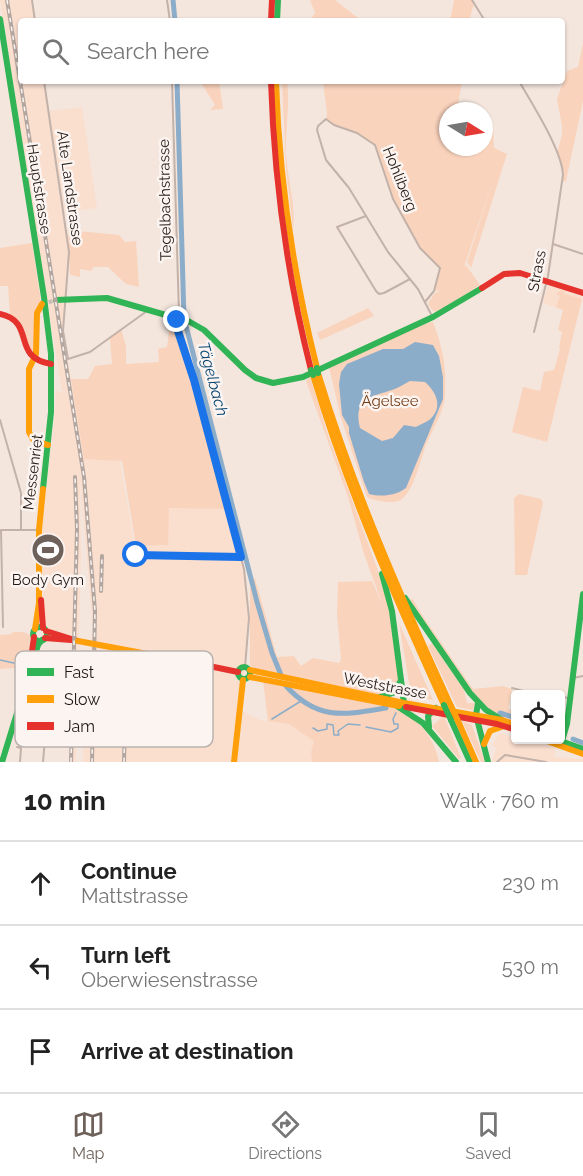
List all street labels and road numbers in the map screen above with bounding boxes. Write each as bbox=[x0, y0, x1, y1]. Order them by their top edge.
street label: Alte Landstrasse bbox=[53, 129, 87, 247]
street label: Tegelbachstrasse bbox=[155, 139, 175, 261]
street label: Hauptstrasse bbox=[23, 143, 55, 236]
street label: Hohliberg bbox=[379, 144, 421, 214]
street label: Strass bbox=[524, 249, 550, 293]
street label: Messenriet bbox=[19, 433, 47, 511]
street label: Weststrasse bbox=[342, 669, 428, 703]

